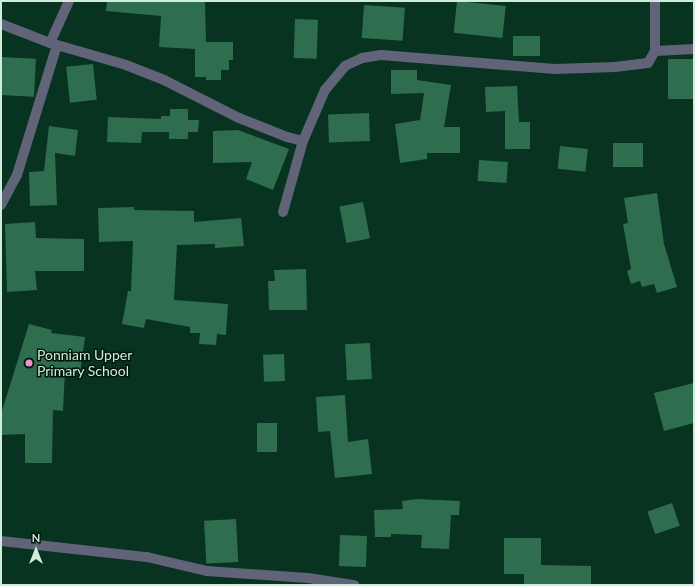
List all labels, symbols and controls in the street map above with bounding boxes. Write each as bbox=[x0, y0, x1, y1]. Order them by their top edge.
place label: Ponniam Upper Primary School bbox=[37, 347, 132, 380]
marker: Ponniam Upper Primary School bbox=[24, 358, 34, 368]
north arrow bbox=[16, 530, 56, 570]
text: N bbox=[32, 531, 40, 544]

